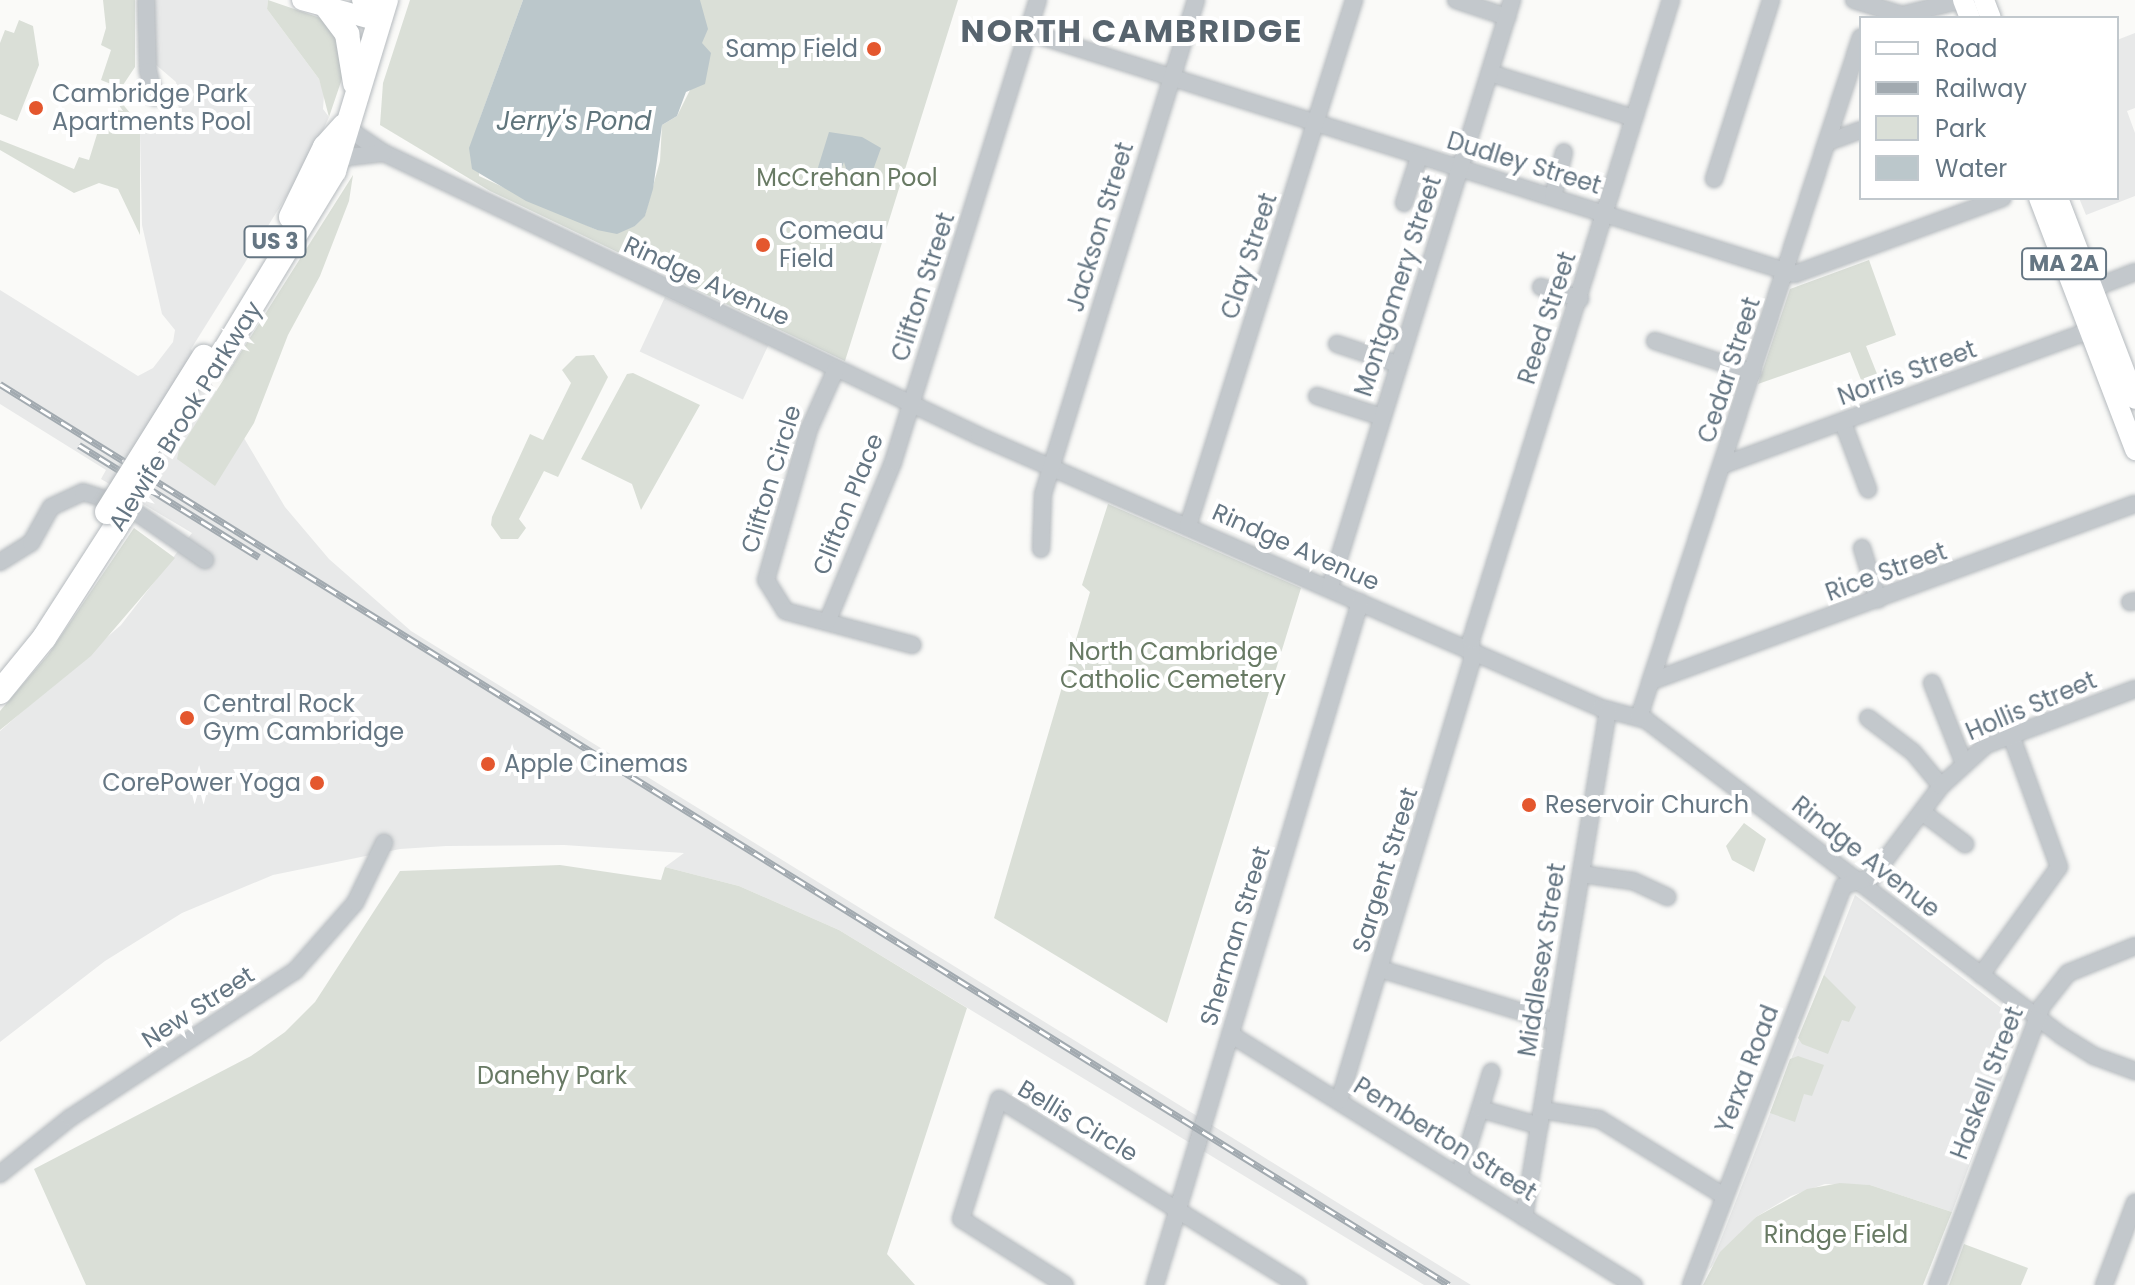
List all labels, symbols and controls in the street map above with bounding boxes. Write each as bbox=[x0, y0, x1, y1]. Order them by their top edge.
district label: NORTH CAMBRIDGE bbox=[961, 12, 1303, 50]
legend bbox=[1859, 16, 2119, 200]
text: Road bbox=[1935, 32, 1997, 65]
place label: Samp Field bbox=[725, 35, 858, 63]
marker: Samp Field bbox=[865, 40, 883, 58]
text: Railway bbox=[1935, 72, 2027, 105]
place label: Cambridge Park Apartments Pool bbox=[52, 80, 251, 136]
marker: Cambridge Park Apartments Pool bbox=[27, 99, 45, 117]
water label: Jerry's Pond bbox=[496, 106, 652, 138]
text: Park bbox=[1935, 112, 1986, 145]
street label: Dudley Street bbox=[1444, 126, 1604, 200]
street label: Jackson Street bbox=[1061, 139, 1139, 315]
text: Water bbox=[1935, 152, 2007, 185]
park label: McCrehan Pool bbox=[756, 164, 938, 192]
street label: Montgomery Street bbox=[1349, 172, 1447, 400]
street label: Clay Street bbox=[1215, 189, 1283, 323]
street label: Clifton Street bbox=[885, 209, 961, 365]
place label: Comeau Field bbox=[779, 217, 884, 273]
road number: US 3 bbox=[243, 224, 307, 260]
street label: Rindge Avenue bbox=[619, 230, 795, 332]
marker: Comeau Field bbox=[754, 236, 772, 254]
road number: MA 2A bbox=[2020, 246, 2108, 282]
street label: Reed Street bbox=[1512, 248, 1582, 388]
street label: Cedar Street bbox=[1692, 294, 1766, 446]
street label: Alewife Brook Parkway bbox=[102, 296, 268, 536]
street label: Norris Street bbox=[1834, 335, 1980, 411]
street label: Clifton Circle bbox=[735, 402, 807, 556]
street label: Clifton Place bbox=[807, 429, 889, 579]
street label: Rindge Avenue bbox=[1208, 497, 1384, 597]
street label: Rice Street bbox=[1822, 537, 1950, 607]
park label: North Cambridge Catholic Cemetery bbox=[1060, 638, 1286, 694]
street label: Hollis Street bbox=[1961, 666, 2101, 746]
place label: Central Rock Gym Cambridge bbox=[203, 690, 404, 746]
marker: Central Rock Gym Cambridge bbox=[178, 709, 196, 727]
place label: Apple Cinemas bbox=[504, 750, 688, 778]
marker: Apple Cinemas bbox=[479, 755, 497, 773]
place label: CorePower Yoga bbox=[102, 769, 301, 797]
marker: CorePower Yoga bbox=[308, 774, 326, 792]
street label: Sargent Street bbox=[1346, 784, 1424, 956]
street label: Rindge Avenue bbox=[1786, 790, 1946, 924]
place label: Reservoir Church bbox=[1545, 791, 1749, 819]
marker: Reservoir Church bbox=[1520, 796, 1538, 814]
street label: Sherman Street bbox=[1194, 843, 1276, 1029]
street label: Middlesex Street bbox=[1512, 861, 1572, 1059]
street label: New Street bbox=[136, 960, 260, 1054]
street label: Yerxa Road bbox=[1709, 1001, 1785, 1137]
street label: Haskell Street bbox=[1945, 1003, 2029, 1163]
park label: Danehy Park bbox=[477, 1062, 627, 1090]
street label: Pemberton Street bbox=[1348, 1071, 1542, 1207]
street label: Bellis Circle bbox=[1013, 1074, 1143, 1168]
park label: Rindge Field bbox=[1764, 1221, 1908, 1249]

